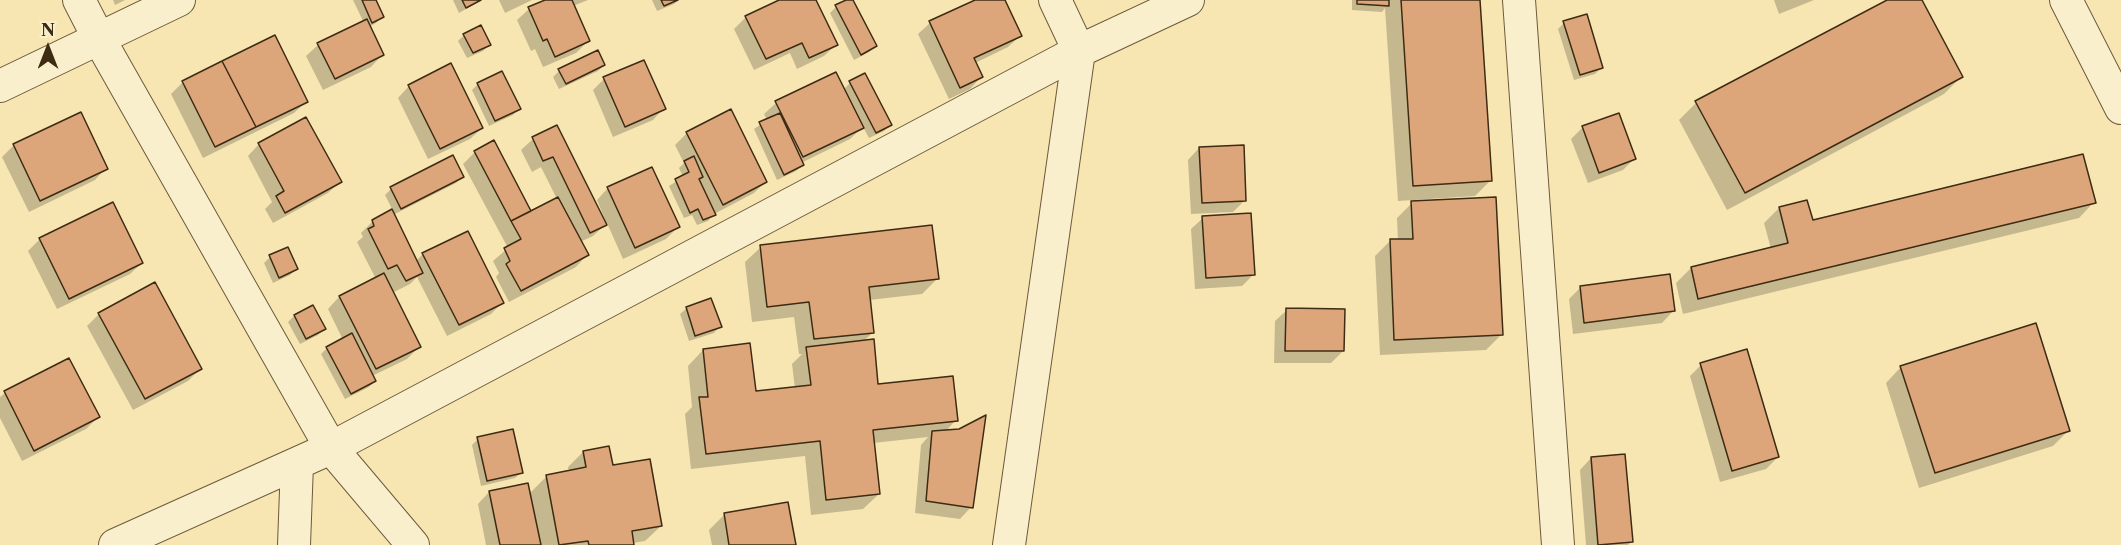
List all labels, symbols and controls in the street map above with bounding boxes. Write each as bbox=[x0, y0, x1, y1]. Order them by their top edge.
north arrow bbox=[18, 18, 78, 78]
text: N bbox=[41, 20, 55, 40]

